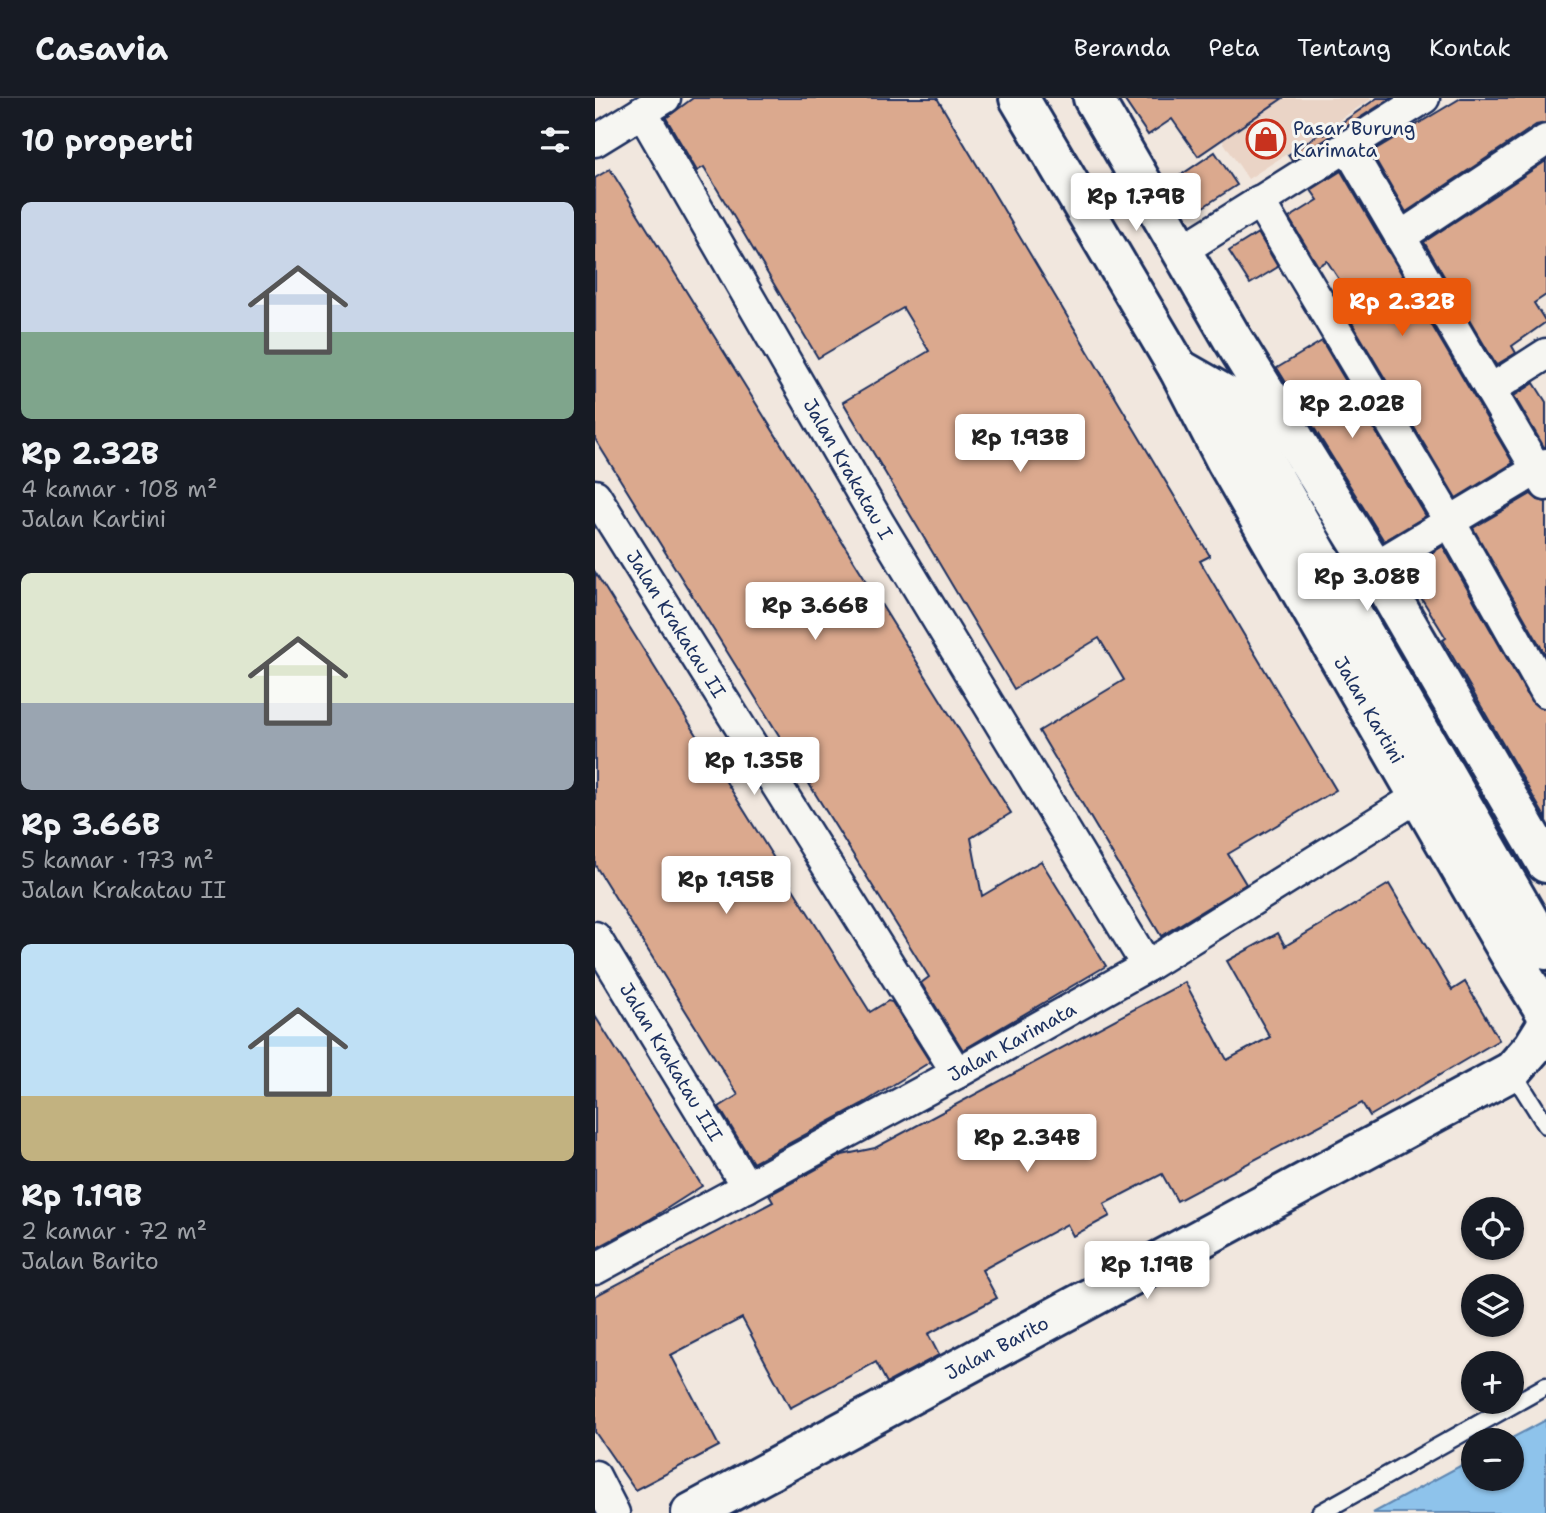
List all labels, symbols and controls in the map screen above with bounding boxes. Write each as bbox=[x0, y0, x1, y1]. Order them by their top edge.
text: Casavia bbox=[35, 26, 168, 71]
text: Beranda bbox=[1074, 32, 1170, 64]
text: Peta bbox=[1208, 32, 1259, 64]
text: Tentang bbox=[1297, 32, 1391, 64]
text: Kontak bbox=[1429, 32, 1511, 64]
place label: Pasar Burung Karimata bbox=[1293, 116, 1415, 163]
shop icon: Pasar Burung Karimata bbox=[1245, 118, 1287, 160]
text: 10 properti bbox=[21, 120, 193, 161]
icon: filters bbox=[536, 121, 574, 159]
pin: Rp 1.79B bbox=[1064, 174, 1208, 233]
text: Rp 1.79B bbox=[1087, 181, 1185, 211]
icon: home bbox=[235, 247, 361, 373]
pin: Rp 2.32B bbox=[1330, 278, 1474, 338]
text: Rp 2.32B bbox=[1349, 286, 1455, 316]
pin: Rp 2.02B bbox=[1280, 380, 1424, 440]
text: Rp 2.02B bbox=[1299, 388, 1405, 418]
street label: Jalan Krakatau I bbox=[797, 394, 899, 544]
pin: Rp 1.93B bbox=[948, 414, 1092, 474]
text: Rp 1.93B bbox=[971, 422, 1069, 452]
text: Rp 2.32B bbox=[21, 433, 159, 474]
text: 4 kamar · 108 m² bbox=[21, 474, 218, 504]
text: Jalan Kartini bbox=[21, 504, 166, 534]
street label: Jalan Krakatau II bbox=[620, 545, 732, 703]
pin: Rp 3.08B bbox=[1295, 554, 1439, 613]
text: Rp 3.08B bbox=[1314, 561, 1420, 591]
pin: Rp 3.66B bbox=[743, 582, 887, 642]
text: Rp 3.66B bbox=[762, 590, 868, 620]
icon: home bbox=[235, 618, 361, 744]
street label: Jalan Kartini bbox=[1328, 652, 1410, 768]
pin: Rp 1.35B bbox=[682, 738, 826, 797]
text: Rp 1.35B bbox=[704, 745, 804, 775]
text: Rp 3.66B bbox=[21, 804, 161, 845]
text: 5 kamar · 173 m² bbox=[21, 845, 214, 875]
pin: Rp 1.95B bbox=[654, 856, 798, 916]
text: Rp 1.95B bbox=[678, 864, 774, 894]
text: Jalan Krakatau II bbox=[21, 875, 226, 905]
street label: Jalan Krakatau III bbox=[614, 978, 728, 1146]
icon: home bbox=[235, 989, 361, 1115]
street label: Jalan Karimata bbox=[943, 996, 1081, 1088]
pin: Rp 2.34B bbox=[955, 1114, 1099, 1174]
text: Rp 2.34B bbox=[973, 1122, 1081, 1152]
text: Rp 1.19B bbox=[21, 1175, 142, 1216]
map controls bbox=[1461, 1197, 1524, 1491]
button: locate bbox=[1461, 1197, 1524, 1260]
text: 2 kamar · 72 m² bbox=[21, 1216, 207, 1246]
pin: Rp 1.19B bbox=[1075, 1242, 1219, 1301]
text: Jalan Barito bbox=[21, 1246, 159, 1276]
text: Rp 1.19B bbox=[1100, 1249, 1194, 1279]
button: layers bbox=[1461, 1274, 1524, 1337]
street label: Jalan Barito bbox=[941, 1310, 1053, 1386]
button: + bbox=[1461, 1351, 1524, 1414]
button: − bbox=[1461, 1428, 1524, 1491]

